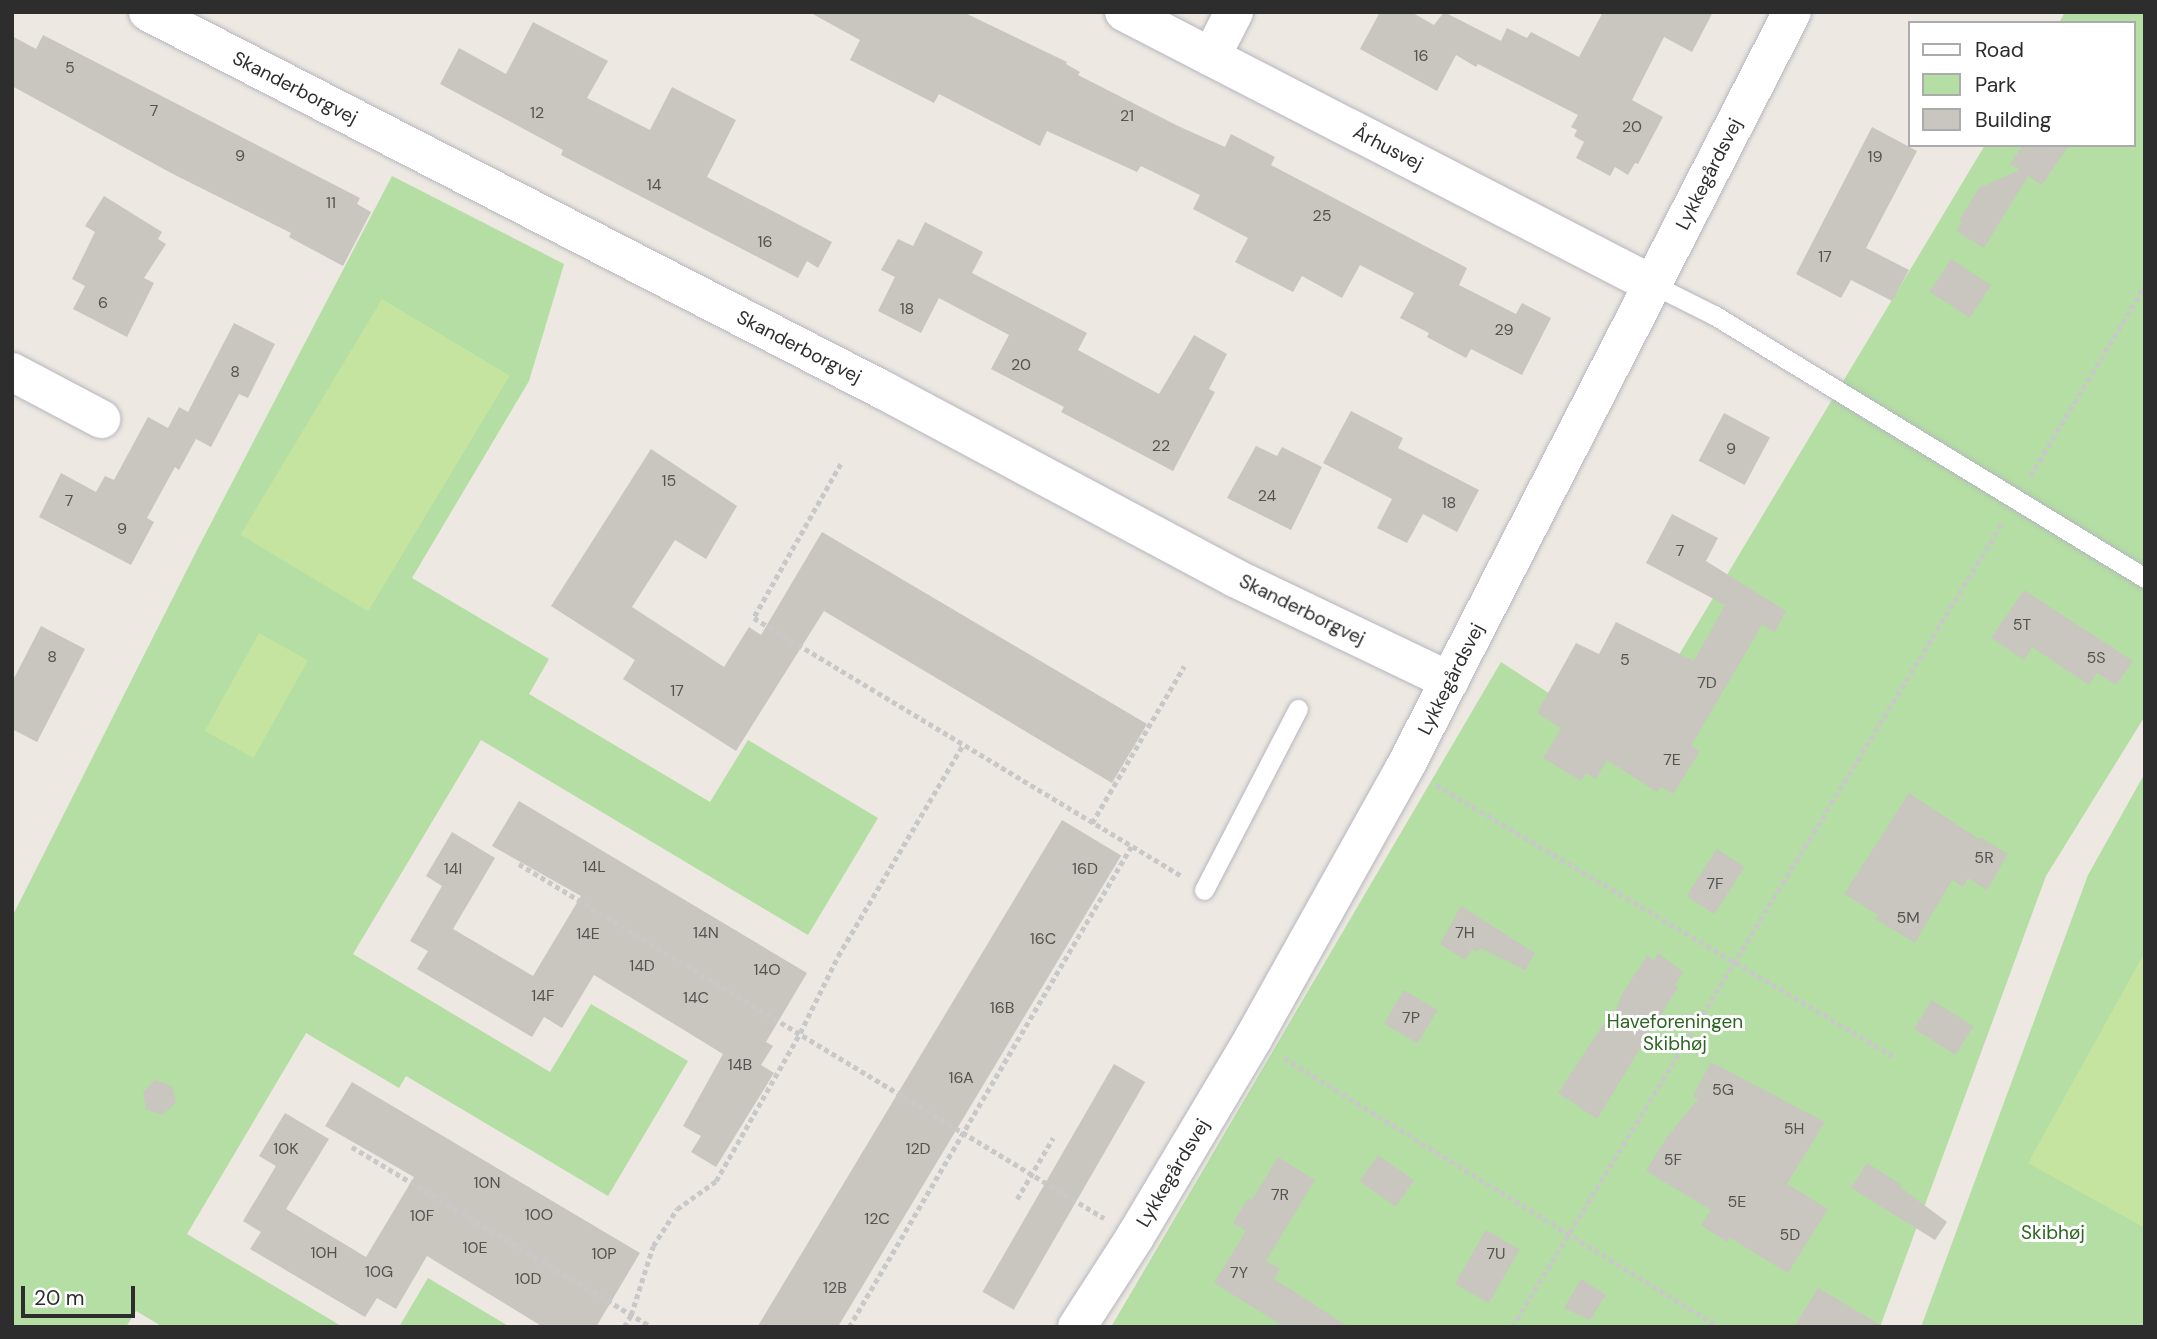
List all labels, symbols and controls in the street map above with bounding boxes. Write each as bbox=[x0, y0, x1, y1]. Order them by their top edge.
legend bbox=[1909, 21, 2136, 147]
text: Road bbox=[1975, 36, 2024, 64]
house number: 16 bbox=[1413, 46, 1429, 66]
street label: Skanderborgvej bbox=[229, 47, 361, 129]
house number: 5 bbox=[65, 58, 75, 78]
text: Park bbox=[1975, 71, 2016, 99]
house number: 7 bbox=[150, 101, 158, 121]
house number: 12 bbox=[530, 103, 544, 123]
house number: 21 bbox=[1120, 106, 1134, 126]
text: Building bbox=[1975, 106, 2051, 134]
street label: Lykkegårdsvej bbox=[1671, 114, 1747, 234]
house number: 20 bbox=[1622, 117, 1642, 137]
street label: Århusvej bbox=[1349, 121, 1427, 175]
house number: 9 bbox=[235, 146, 245, 166]
house number: 19 bbox=[1867, 147, 1883, 167]
house number: 14 bbox=[647, 175, 661, 195]
house number: 11 bbox=[326, 193, 336, 213]
house number: 25 bbox=[1313, 206, 1331, 226]
house number: 16 bbox=[757, 232, 773, 252]
house number: 17 bbox=[1818, 247, 1832, 267]
house number: 6 bbox=[98, 293, 108, 313]
house number: 18 bbox=[900, 299, 914, 319]
street label: Skanderborgvej bbox=[733, 306, 865, 388]
house number: 29 bbox=[1494, 320, 1514, 340]
house number: 20 bbox=[1011, 355, 1031, 375]
house number: 8 bbox=[230, 362, 240, 382]
house number: 22 bbox=[1152, 436, 1170, 456]
house number: 9 bbox=[1726, 439, 1736, 459]
house number: 15 bbox=[662, 471, 676, 491]
house number: 24 bbox=[1258, 486, 1276, 506]
house number: 7 bbox=[65, 491, 73, 511]
house number: 18 bbox=[1442, 493, 1456, 513]
house number: 9 bbox=[117, 519, 127, 539]
house number: 7 bbox=[1676, 541, 1684, 561]
street label: Skanderborgvej bbox=[1235, 570, 1369, 650]
house number: 5T bbox=[2013, 615, 2031, 635]
street label: Lykkegårdsvej bbox=[1413, 619, 1489, 739]
house number: 8 bbox=[47, 647, 57, 667]
house number: 5S bbox=[2086, 648, 2106, 668]
house number: 5 bbox=[1620, 650, 1630, 670]
house number: 7D bbox=[1697, 673, 1717, 693]
house number: 17 bbox=[670, 681, 684, 701]
house number: 7E bbox=[1663, 750, 1681, 770]
house number: 5R bbox=[1974, 848, 1994, 868]
house number: 14L bbox=[582, 857, 606, 877]
house number: 14I bbox=[444, 859, 462, 879]
house number: 16D bbox=[1072, 859, 1098, 879]
house number: 7F bbox=[1706, 874, 1724, 894]
house number: 5M bbox=[1896, 908, 1920, 928]
house number: 14N bbox=[693, 923, 719, 943]
house number: 7H bbox=[1455, 923, 1475, 943]
house number: 14E bbox=[576, 924, 600, 944]
house number: 16C bbox=[1030, 929, 1056, 949]
house number: 14D bbox=[629, 956, 655, 976]
house number: 14O bbox=[753, 960, 781, 980]
house number: 14F bbox=[531, 986, 555, 1006]
house number: 14C bbox=[683, 988, 709, 1008]
house number: 16B bbox=[990, 998, 1014, 1018]
house number: 7P bbox=[1402, 1008, 1420, 1028]
park label: Haveforeningen Skibhøj bbox=[1607, 1011, 1743, 1055]
house number: 14B bbox=[728, 1055, 752, 1075]
house number: 16A bbox=[948, 1068, 974, 1088]
house number: 5G bbox=[1712, 1080, 1734, 1100]
street label: Lykkegårdsvej bbox=[1132, 1115, 1214, 1231]
house number: 5H bbox=[1784, 1119, 1804, 1139]
house number: 10K bbox=[273, 1139, 299, 1159]
house number: 12D bbox=[905, 1139, 931, 1159]
house number: 5F bbox=[1664, 1150, 1682, 1170]
house number: 10N bbox=[474, 1173, 500, 1193]
house number: 7R bbox=[1271, 1185, 1289, 1205]
house number: 5E bbox=[1728, 1192, 1746, 1212]
house number: 10O bbox=[525, 1205, 553, 1225]
house number: 10F bbox=[410, 1206, 434, 1226]
house number: 12C bbox=[864, 1209, 890, 1229]
park label: Skibhøj bbox=[2021, 1222, 2085, 1244]
house number: 5D bbox=[1780, 1225, 1800, 1245]
house number: 10E bbox=[463, 1238, 487, 1258]
house number: 10H bbox=[311, 1243, 337, 1263]
house number: 10P bbox=[591, 1244, 617, 1264]
house number: 7U bbox=[1486, 1244, 1506, 1264]
house number: 10G bbox=[365, 1262, 393, 1282]
house number: 7Y bbox=[1230, 1263, 1248, 1283]
house number: 10D bbox=[515, 1269, 541, 1289]
scale bar bbox=[24, 1272, 138, 1316]
house number: 12B bbox=[823, 1278, 847, 1298]
text: 20 m bbox=[34, 1284, 85, 1312]

